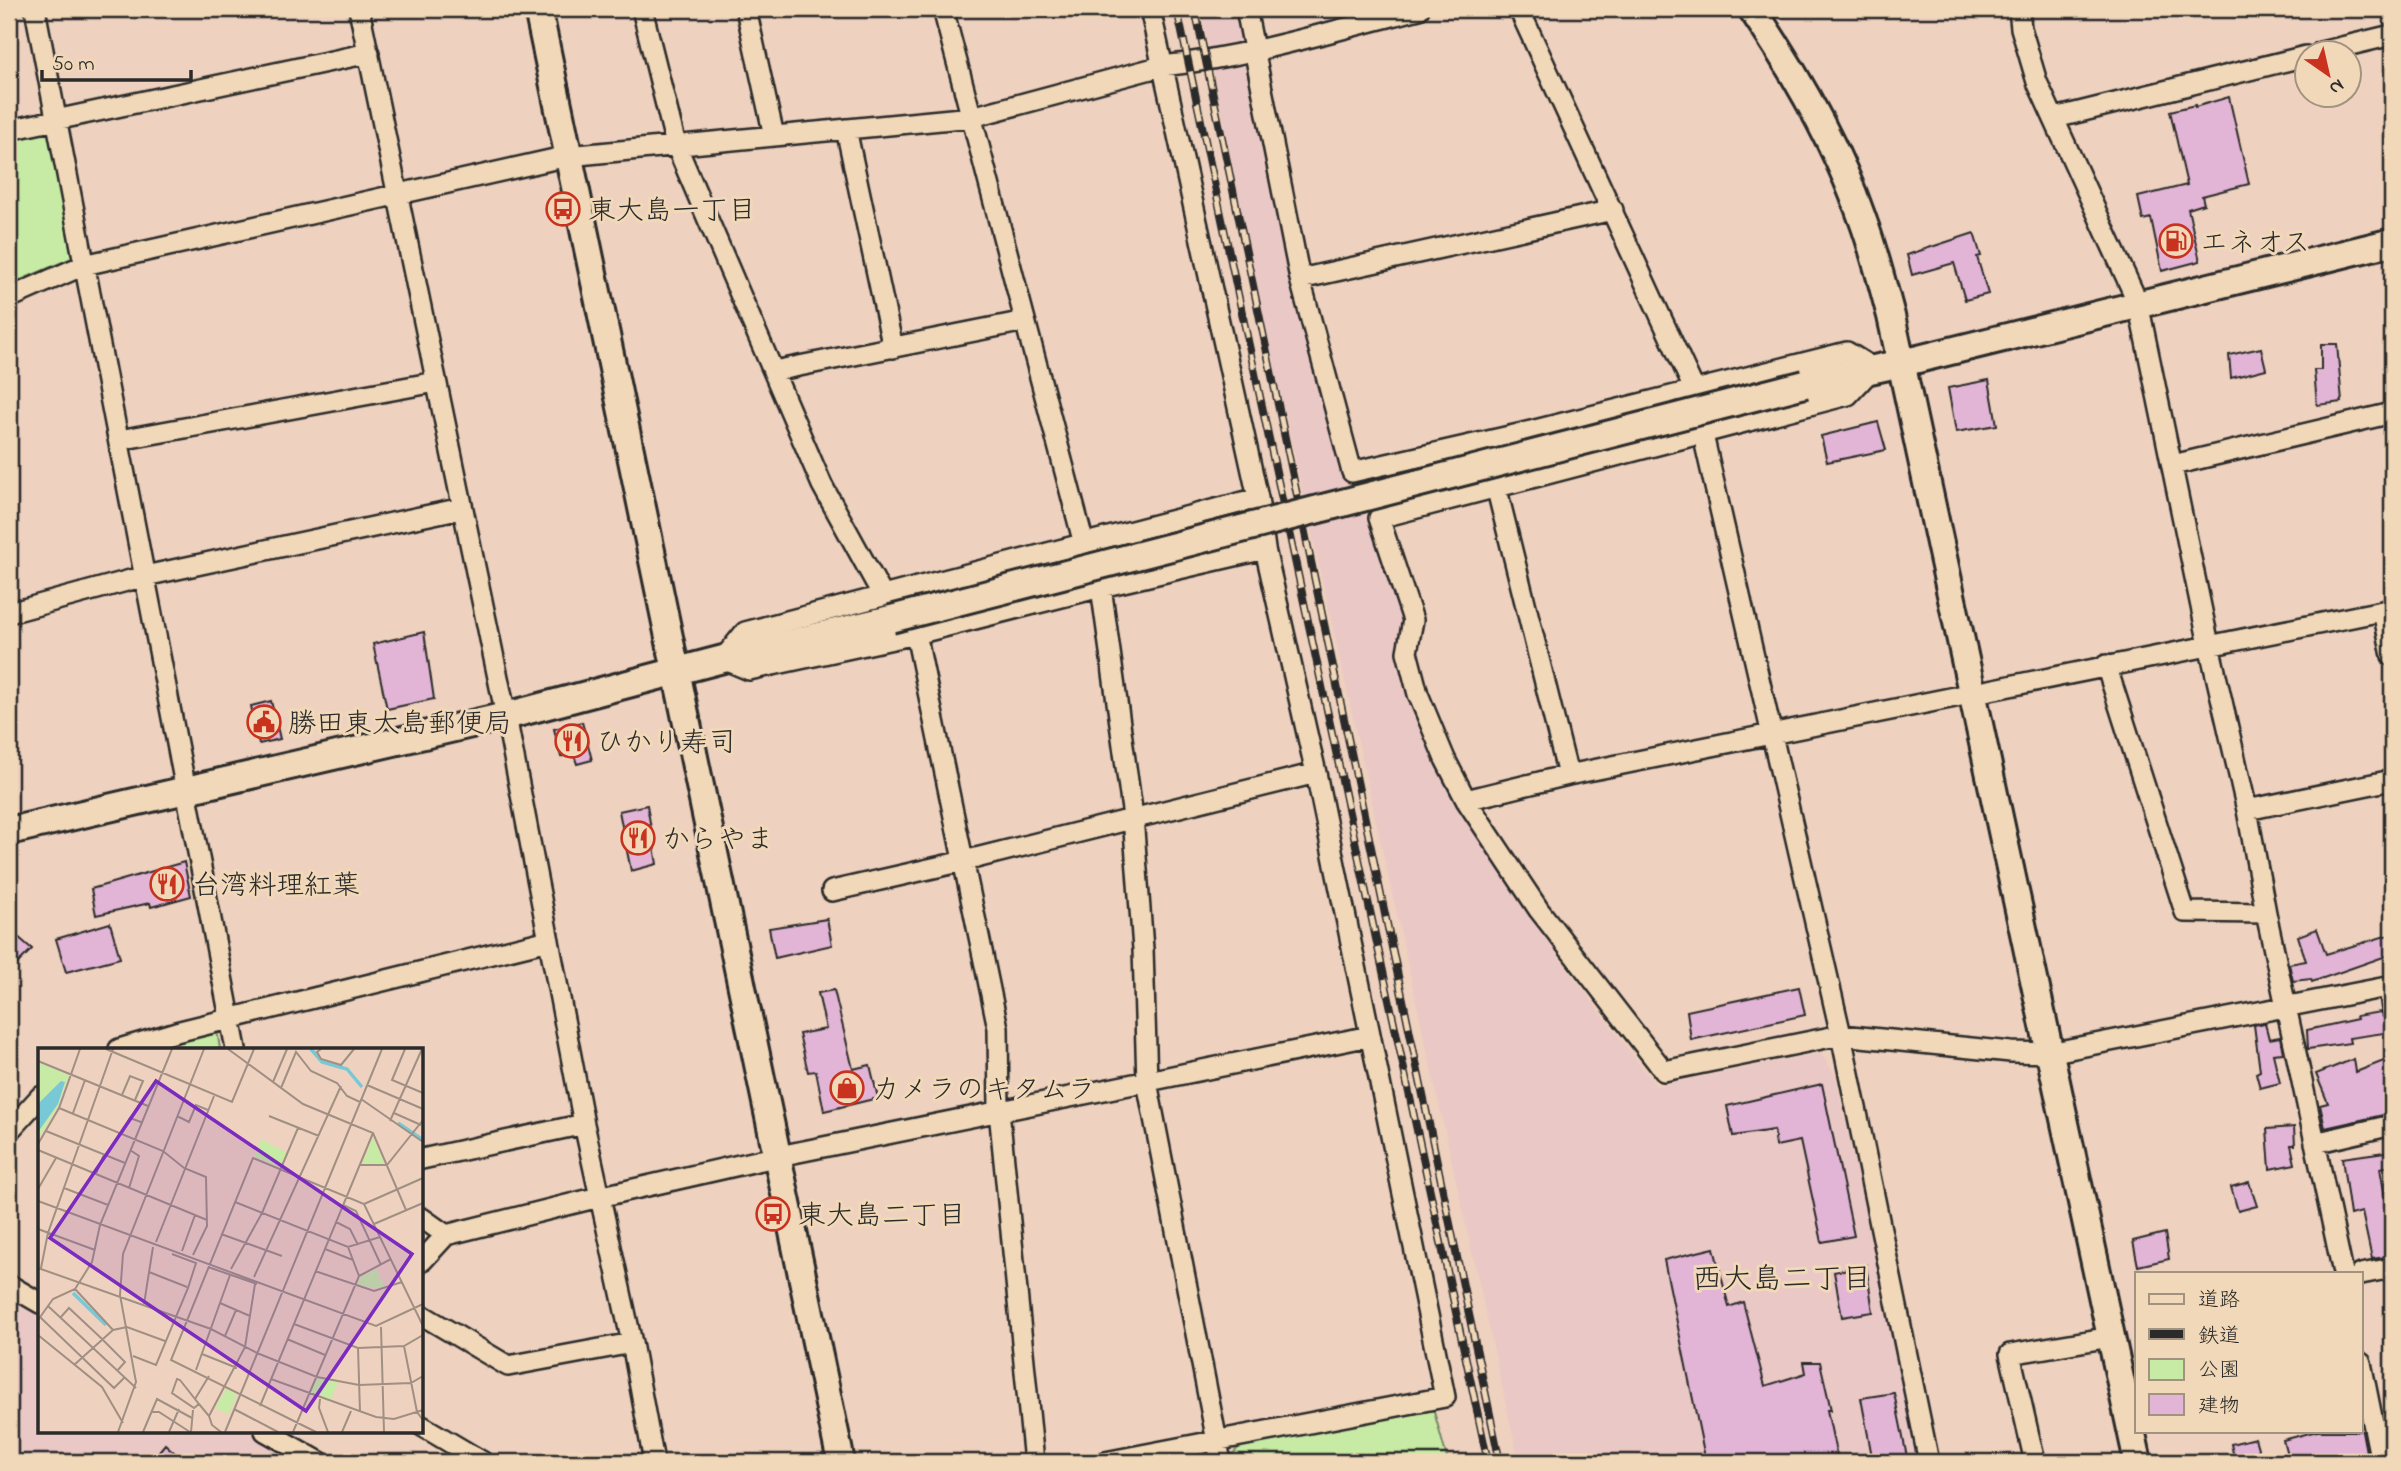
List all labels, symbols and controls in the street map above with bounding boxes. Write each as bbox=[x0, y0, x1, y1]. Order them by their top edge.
scale bar bbox=[42, 38, 191, 82]
north arrow bbox=[2292, 38, 2362, 108]
text: 50 m bbox=[52, 50, 95, 80]
text: N bbox=[2323, 71, 2349, 101]
bus stop icon: 東大島一丁目 bbox=[544, 190, 582, 228]
place label: 東大島一丁目 bbox=[588, 192, 756, 233]
fuel station icon: エネオス bbox=[2157, 222, 2195, 260]
place label: エネオス bbox=[2200, 224, 2310, 265]
public building icon: 勝田東大島郵便局 bbox=[245, 703, 283, 741]
place label: 勝田東大島郵便局 bbox=[288, 705, 512, 746]
restaurant icon: ひかり寿司 bbox=[553, 722, 591, 760]
place label: ひかり寿司 bbox=[596, 724, 736, 765]
restaurant icon: からやま bbox=[619, 819, 657, 857]
place label: からやま bbox=[662, 821, 774, 862]
restaurant icon: 台湾料理紅葉 bbox=[148, 865, 186, 903]
place label: 台湾料理紅葉 bbox=[192, 867, 360, 908]
inset map bbox=[38, 1048, 424, 1432]
shop icon: カメラのキタムラ bbox=[828, 1069, 866, 1107]
place label: カメラのキタムラ bbox=[872, 1071, 1095, 1112]
bus stop icon: 東大島二丁目 bbox=[754, 1195, 792, 1233]
place label: 東大島二丁目 bbox=[798, 1197, 966, 1238]
district label: 西大島二丁目 bbox=[1692, 1259, 1872, 1303]
legend bbox=[2135, 1272, 2362, 1432]
text: 道路 bbox=[2198, 1286, 2240, 1316]
text: 鉄道 bbox=[2198, 1322, 2240, 1352]
text: 公園 bbox=[2198, 1356, 2240, 1386]
text: 建物 bbox=[2198, 1392, 2240, 1422]

